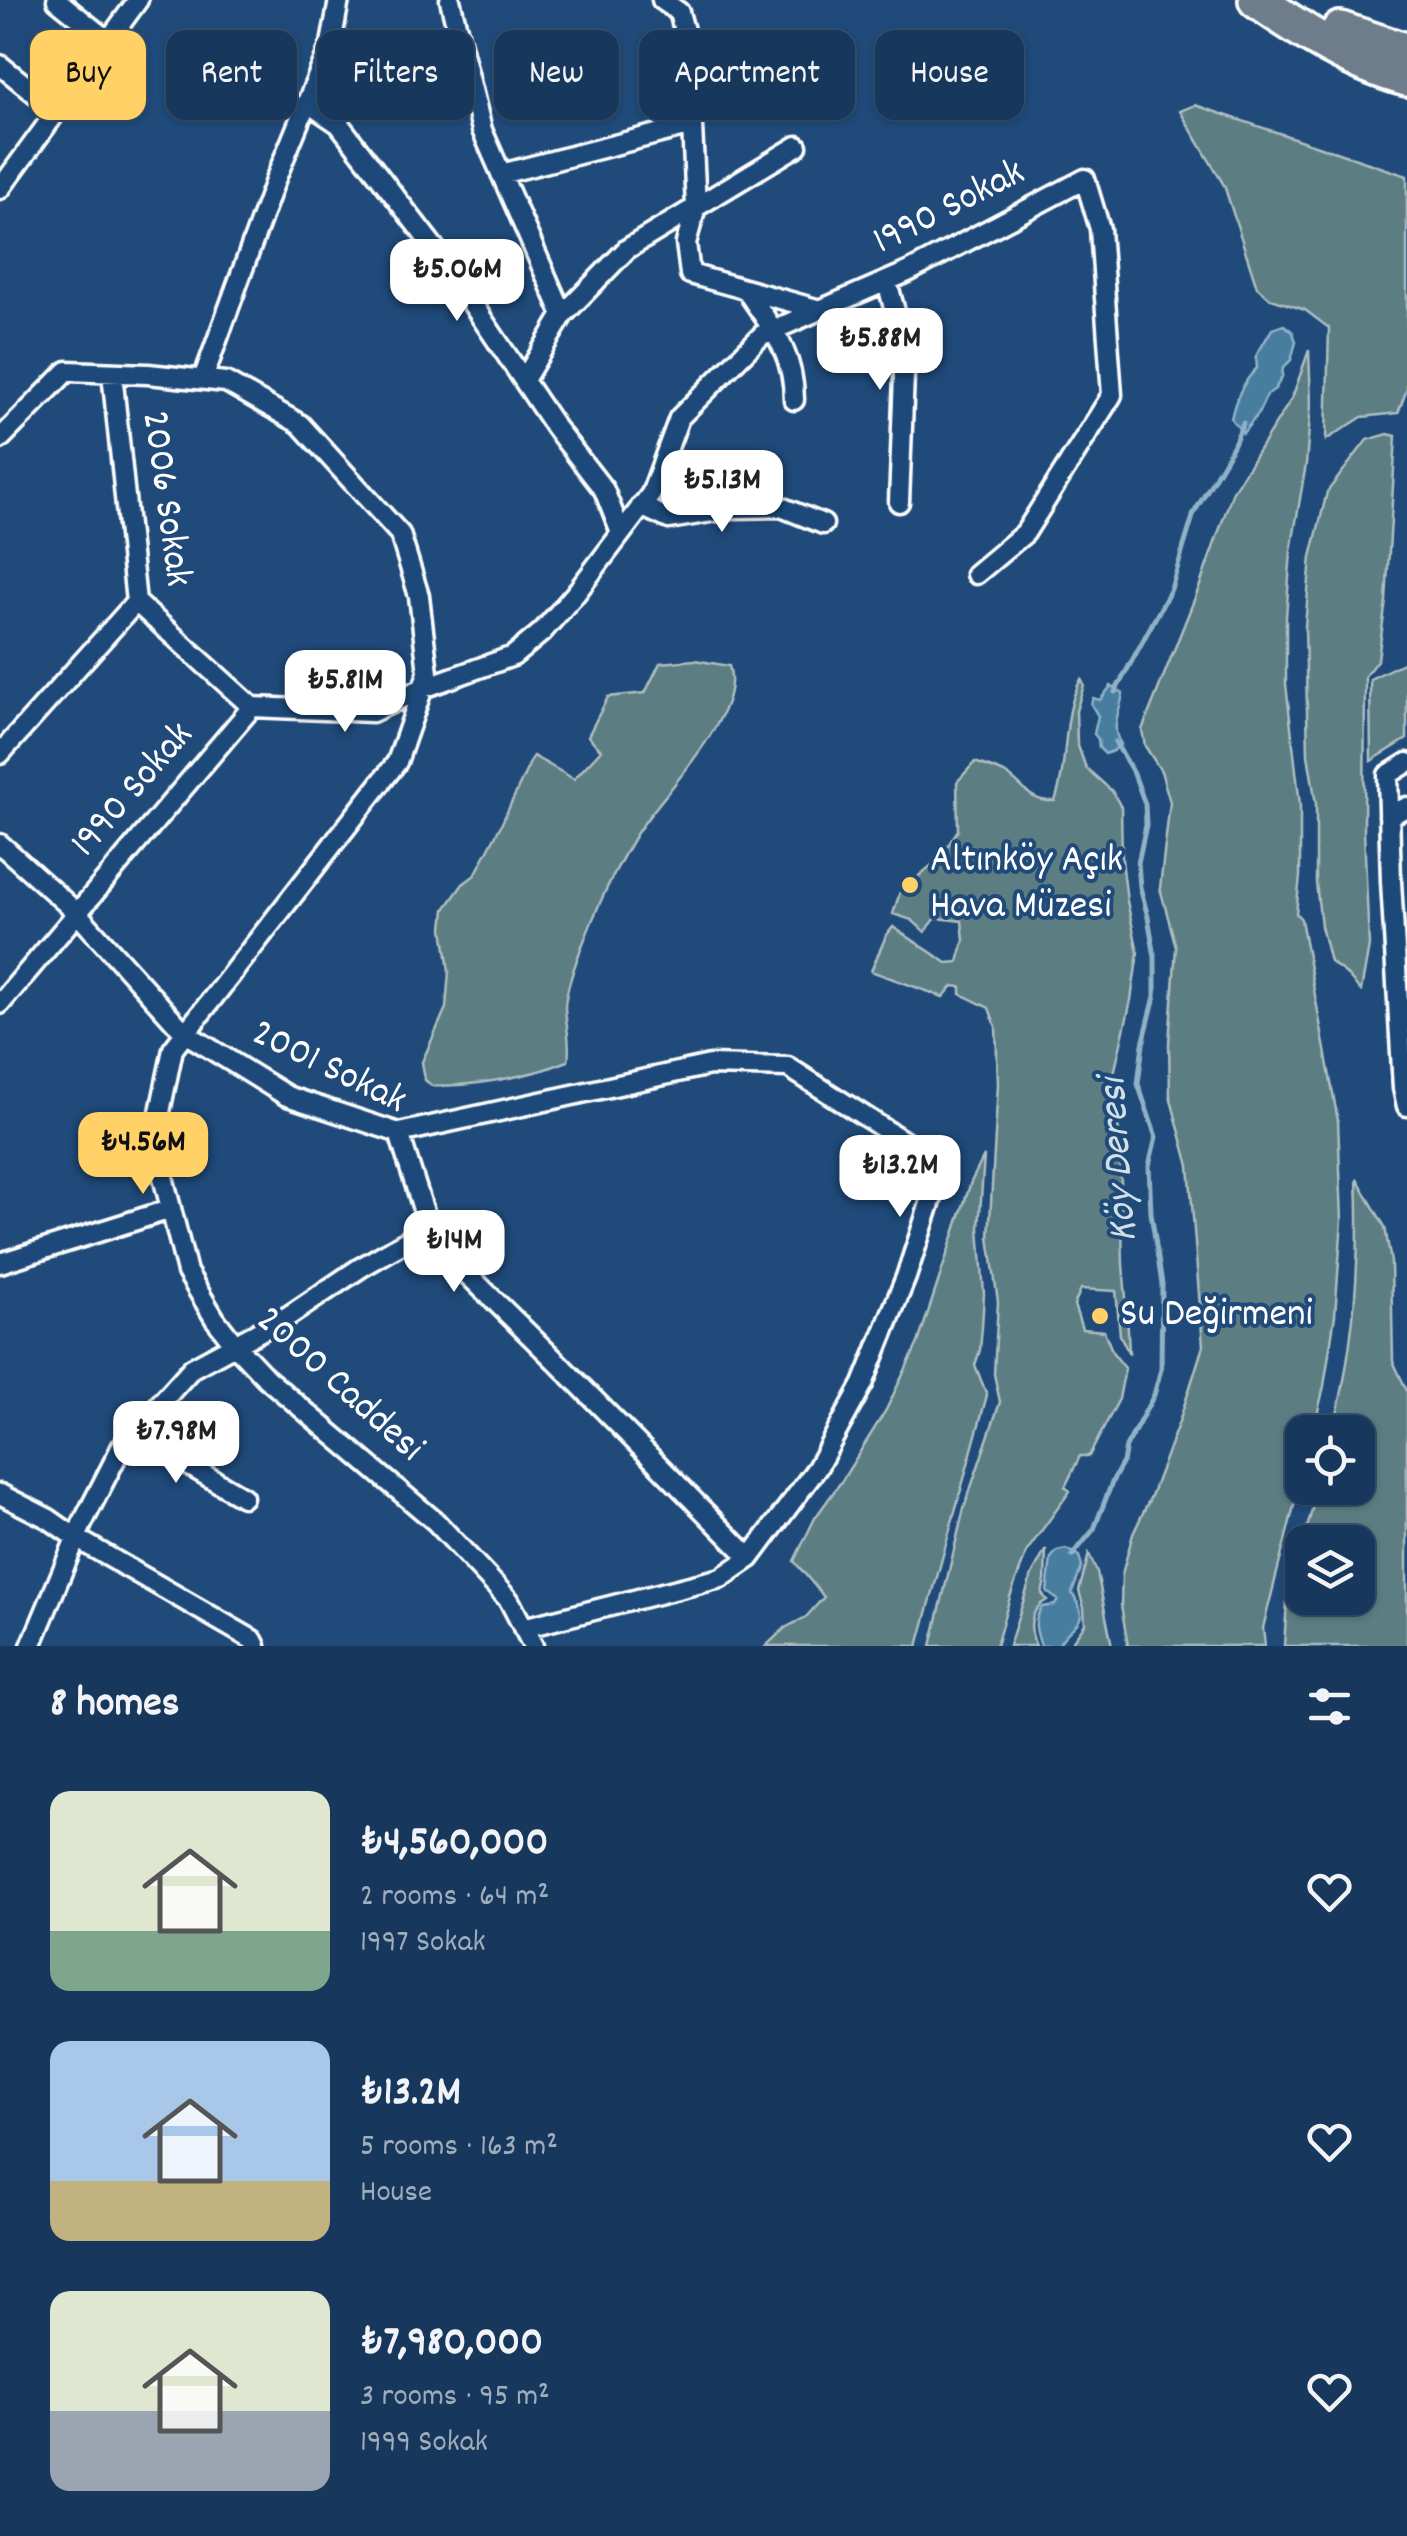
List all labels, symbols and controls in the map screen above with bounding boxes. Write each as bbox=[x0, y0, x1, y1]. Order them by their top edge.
chip: Buy bbox=[30, 30, 146, 120]
chip: Rent bbox=[166, 30, 297, 120]
chip: Filters bbox=[317, 30, 474, 120]
chip: New bbox=[494, 30, 619, 120]
chip: Apartment bbox=[639, 30, 855, 120]
chip: House bbox=[875, 30, 1024, 120]
street label: 1990 Sokak bbox=[864, 147, 1036, 271]
pin: ₺5.06M bbox=[376, 239, 538, 324]
text: ₺5.06M bbox=[412, 248, 502, 294]
pin: ₺5.88M bbox=[799, 308, 961, 393]
text: ₺5.88M bbox=[839, 317, 921, 363]
street label: 2006 Sokak bbox=[123, 407, 205, 591]
pin: ₺5.13M bbox=[641, 450, 803, 535]
text: ₺5.13M bbox=[683, 459, 761, 505]
pin: ₺5.81M bbox=[264, 650, 426, 735]
text: ₺5.81M bbox=[307, 659, 383, 705]
street label: 1990 Sokak bbox=[59, 711, 209, 871]
place label: Altınköy Açık Hava Müzesi bbox=[930, 834, 1123, 937]
marker: Altınköy Açık Hava Müzesi bbox=[899, 874, 921, 896]
street label: 2001 Sokak bbox=[241, 1007, 415, 1131]
water label: Köy Deresi bbox=[1085, 1070, 1157, 1244]
pin: ₺4.56M bbox=[62, 1112, 224, 1197]
text: ₺4.56M bbox=[100, 1121, 186, 1167]
pin: ₺13.2M bbox=[819, 1135, 981, 1220]
text: ₺13.2M bbox=[861, 1144, 939, 1190]
pin: ₺14M bbox=[395, 1210, 513, 1295]
text: ₺14M bbox=[426, 1219, 482, 1265]
place label: Su Değirmeni bbox=[1120, 1288, 1313, 1345]
street label: 2000 Caddesi bbox=[241, 1295, 435, 1477]
marker: Su Değirmeni bbox=[1089, 1305, 1111, 1327]
pin: ₺7.98M bbox=[95, 1401, 257, 1486]
text: ₺7.98M bbox=[135, 1410, 217, 1456]
map controls bbox=[1285, 1415, 1375, 1615]
button: locate bbox=[1285, 1415, 1375, 1505]
button: layers bbox=[1285, 1525, 1375, 1615]
text: 8 homes bbox=[50, 1676, 179, 1736]
icon: filters bbox=[1302, 1679, 1357, 1734]
text: ₺4,560,000 bbox=[360, 1815, 548, 1875]
icon: home bbox=[130, 1831, 250, 1951]
icon: heart bbox=[1302, 1864, 1357, 1919]
text: 2 rooms · 64 m² bbox=[360, 1875, 549, 1921]
text: 1997 Sokak bbox=[360, 1921, 486, 1967]
text: ₺13.2M bbox=[360, 2065, 461, 2125]
icon: home bbox=[130, 2081, 250, 2201]
icon: heart bbox=[1302, 2114, 1357, 2169]
text: 5 rooms · 163 m² bbox=[360, 2125, 558, 2171]
text: House bbox=[360, 2171, 432, 2217]
text: ₺7,980,000 bbox=[360, 2315, 543, 2375]
icon: home bbox=[130, 2331, 250, 2451]
icon: heart bbox=[1302, 2364, 1357, 2419]
text: 3 rooms · 95 m² bbox=[360, 2375, 550, 2421]
text: 1999 Sokak bbox=[360, 2421, 488, 2467]

